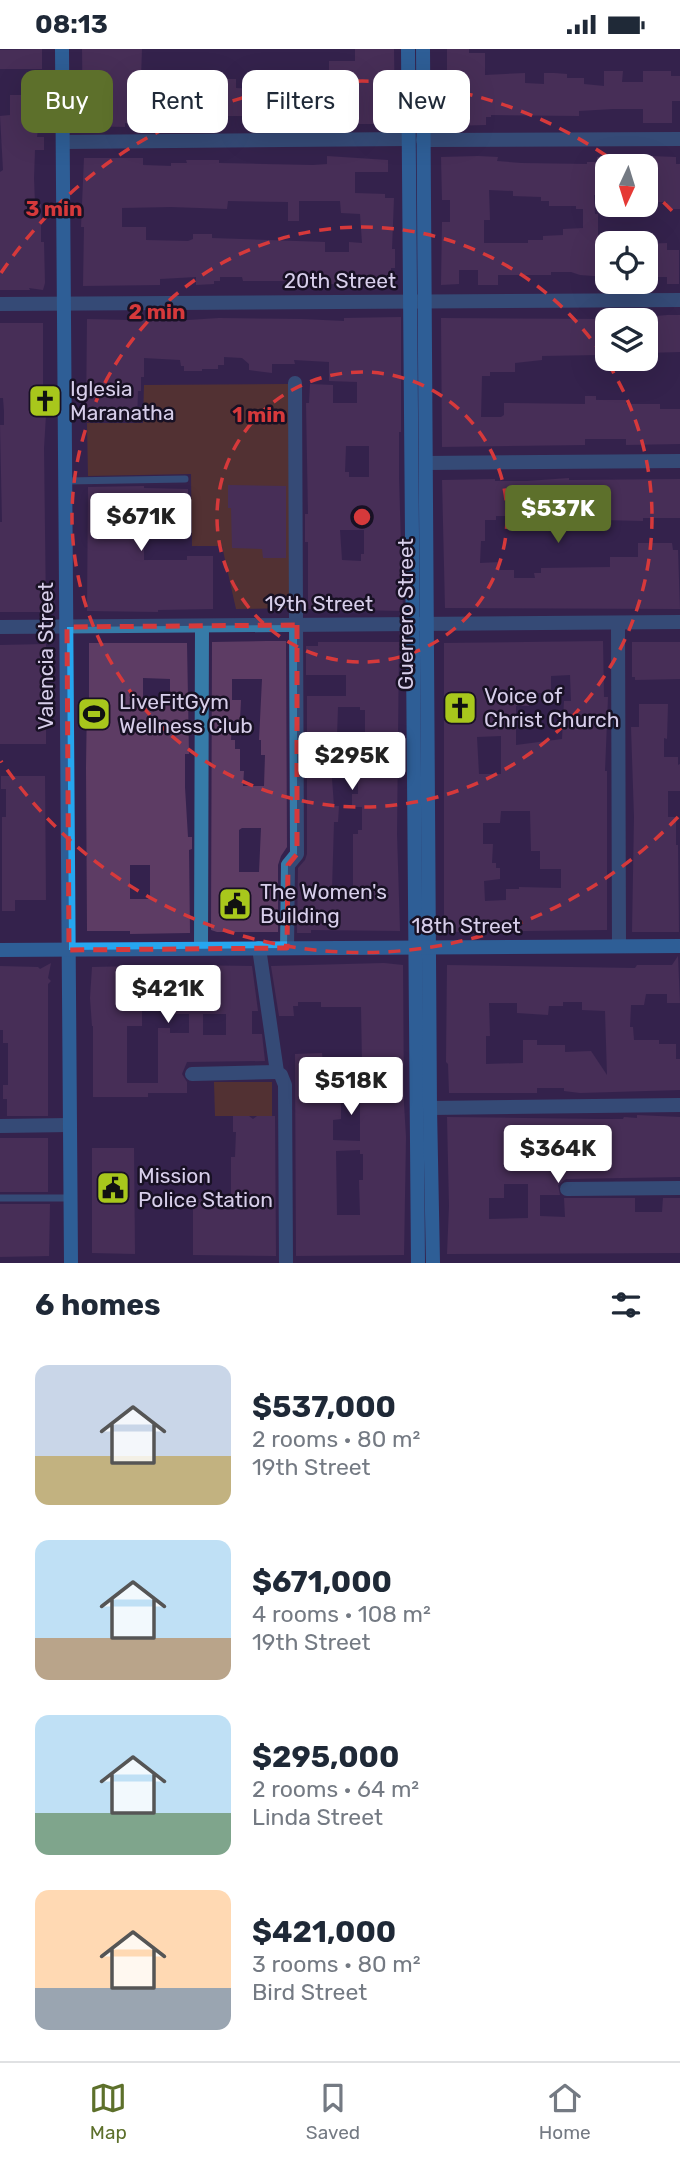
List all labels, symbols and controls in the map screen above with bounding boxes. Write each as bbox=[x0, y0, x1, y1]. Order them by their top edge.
text: 08:13 bbox=[35, 9, 108, 40]
chip: Buy bbox=[21, 70, 113, 133]
chip: Rent bbox=[127, 70, 228, 133]
chip: Filters bbox=[242, 70, 359, 133]
chip: New bbox=[373, 70, 470, 133]
north arrow bbox=[595, 154, 658, 217]
map controls bbox=[595, 154, 658, 371]
text: 3 min bbox=[25, 196, 83, 221]
button: locate bbox=[595, 231, 658, 294]
street label: 20th Street bbox=[284, 268, 396, 293]
text: 2 min bbox=[129, 299, 185, 324]
button: layers bbox=[595, 308, 658, 371]
place label: Iglesia Maranatha bbox=[70, 376, 174, 425]
church icon: Iglesia Maranatha bbox=[26, 382, 64, 420]
text: 1 min bbox=[232, 402, 286, 427]
pin: $537K bbox=[509, 485, 607, 545]
pin: $671K bbox=[92, 493, 190, 553]
text: $537K bbox=[521, 494, 595, 522]
text: $671K bbox=[106, 502, 176, 530]
centre of rings bbox=[350, 505, 374, 529]
street label: Guerrero Street bbox=[393, 538, 418, 690]
street label: Valencia Street bbox=[33, 582, 58, 730]
street label: 19th Street bbox=[265, 591, 373, 616]
place label: Voice of Christ Church bbox=[484, 683, 619, 732]
place label: LiveFitGym Wellness Club bbox=[119, 689, 253, 738]
church icon: Voice of Christ Church bbox=[441, 689, 479, 727]
sports icon: LiveFitGym Wellness Club bbox=[75, 695, 113, 733]
pin: $295K bbox=[303, 733, 401, 792]
text: $295K bbox=[314, 741, 390, 769]
place label: The Women's Building bbox=[260, 879, 387, 928]
public building icon: The Women's Building bbox=[216, 885, 254, 923]
street label: 18th Street bbox=[411, 913, 521, 938]
pin: $421K bbox=[119, 965, 217, 1025]
text: $421K bbox=[132, 974, 204, 1002]
pin: $518K bbox=[302, 1058, 400, 1117]
text: $518K bbox=[315, 1066, 387, 1094]
pin: $364K bbox=[509, 1125, 607, 1185]
text: $364K bbox=[520, 1134, 596, 1162]
place label: Mission Police Station bbox=[138, 1163, 273, 1212]
public building icon: Mission Police Station bbox=[94, 1169, 132, 1207]
icon: filters bbox=[607, 1286, 645, 1324]
text: 6 homes bbox=[35, 1287, 161, 1323]
text: $537,000 bbox=[252, 1389, 396, 1425]
icon: home bbox=[91, 1393, 175, 1477]
text: 2 rooms · 80 m² bbox=[252, 1425, 420, 1453]
text: 19th Street bbox=[252, 1453, 371, 1481]
text: $671,000 bbox=[252, 1564, 392, 1600]
icon: home bbox=[91, 1568, 175, 1652]
text: 4 rooms · 108 m² bbox=[252, 1600, 431, 1628]
text: 19th Street bbox=[252, 1628, 371, 1656]
text: $295,000 bbox=[252, 1739, 399, 1775]
icon: home bbox=[91, 1743, 175, 1827]
text: 2 rooms · 64 m² bbox=[252, 1775, 419, 1803]
text: Linda Street bbox=[252, 1803, 383, 1831]
text: $421,000 bbox=[252, 1914, 396, 1950]
icon: home bbox=[91, 1918, 175, 2002]
text: 3 rooms · 80 m² bbox=[252, 1950, 421, 1978]
text: Bird Street bbox=[252, 1978, 367, 2006]
tab: Map bbox=[89, 2079, 127, 2144]
tab: Saved bbox=[306, 2079, 360, 2144]
tab: Home bbox=[539, 2079, 591, 2144]

